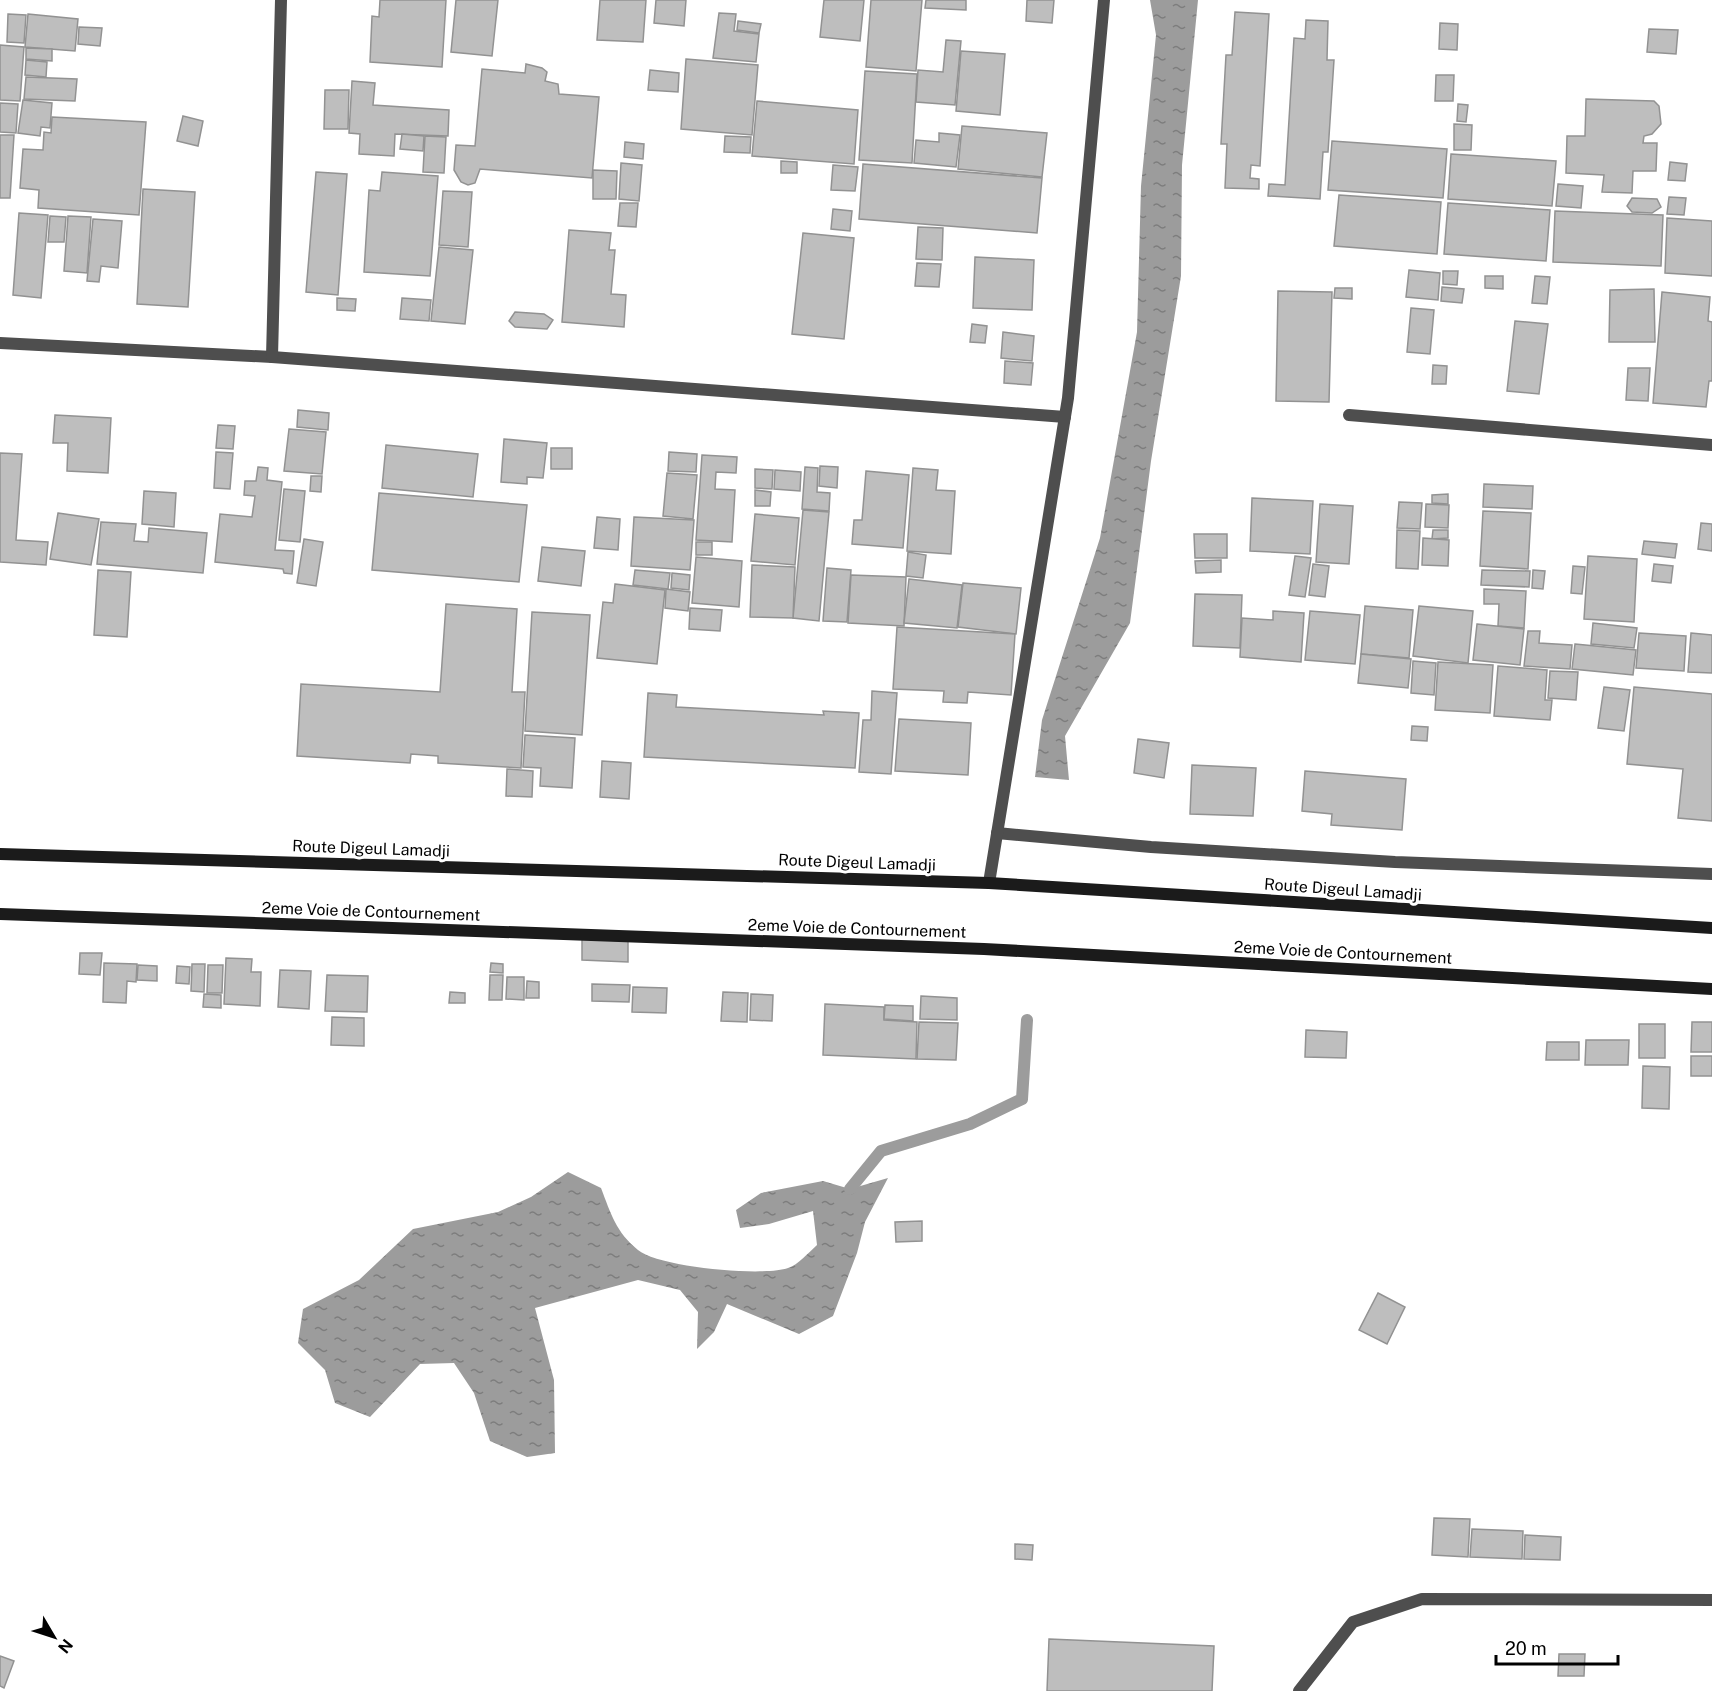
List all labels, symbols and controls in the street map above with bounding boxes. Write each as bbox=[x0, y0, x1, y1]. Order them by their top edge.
street label: Route Digeul Lamadji bbox=[292, 836, 450, 861]
street label: Route Digeul Lamadji bbox=[778, 850, 936, 875]
street label: Route Digeul Lamadji bbox=[1264, 875, 1422, 904]
street label: 2eme Voie de Contournement bbox=[261, 898, 481, 925]
street label: 2eme Voie de Contournement bbox=[747, 915, 967, 942]
street label: 2eme Voie de Contournement bbox=[1233, 937, 1453, 968]
north arrow bbox=[24, 1607, 84, 1667]
scale bar bbox=[1496, 1628, 1618, 1666]
text: N bbox=[54, 1635, 77, 1657]
text: 20 m bbox=[1505, 1638, 1547, 1659]

